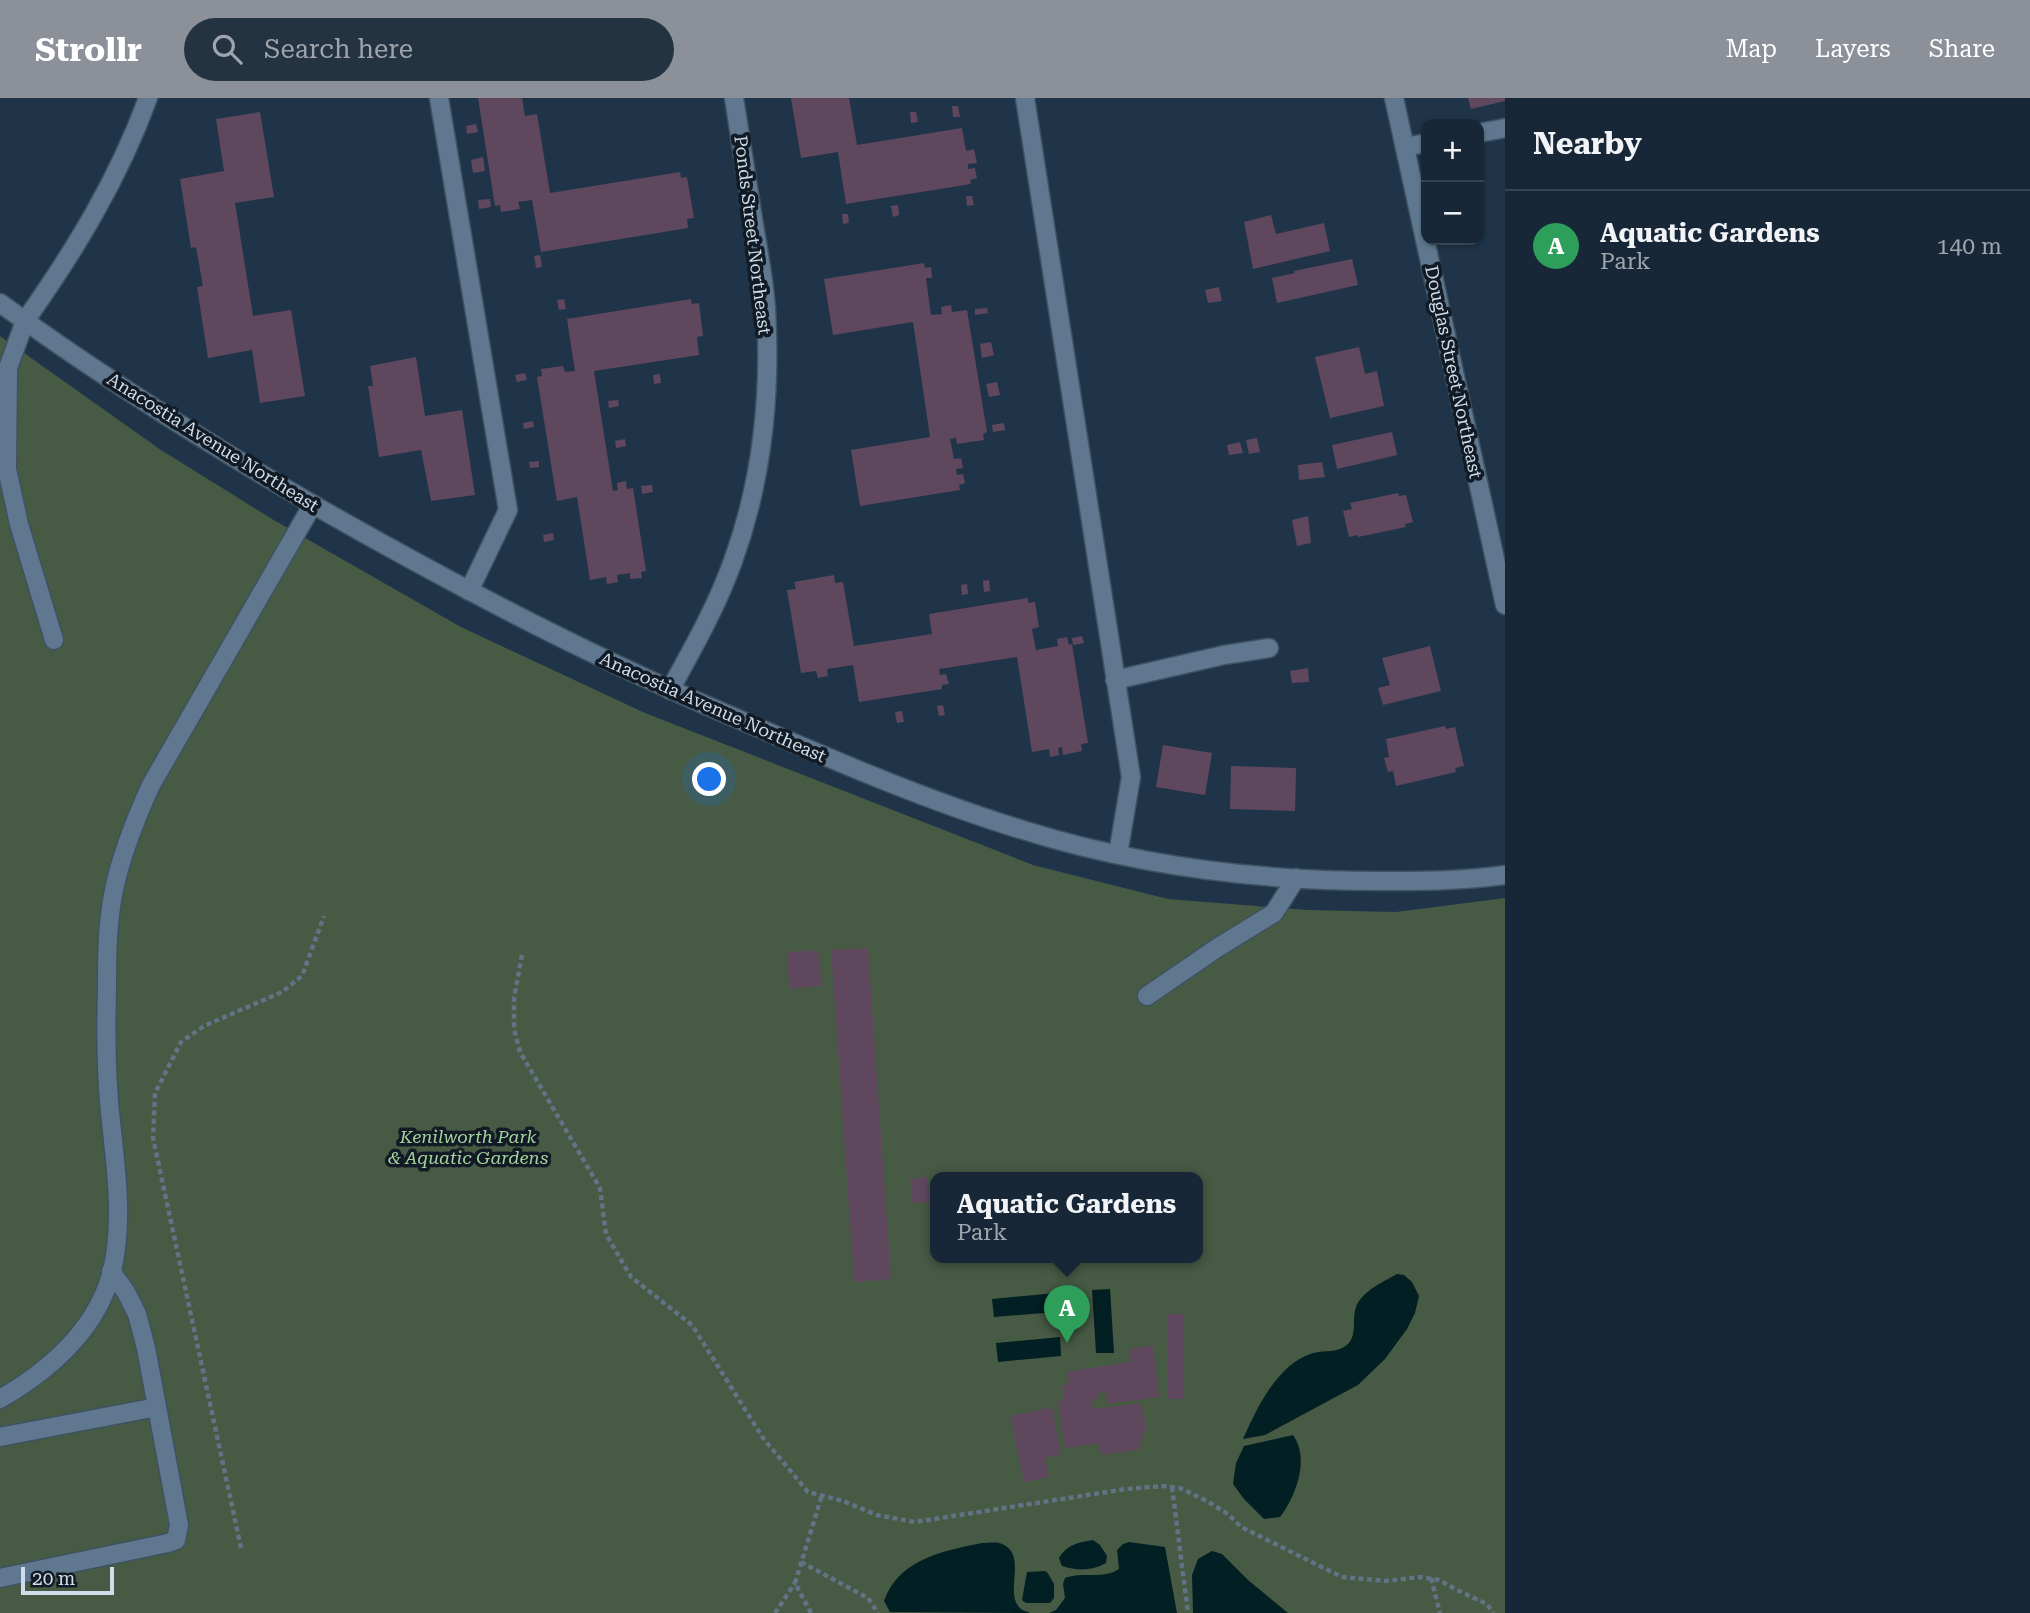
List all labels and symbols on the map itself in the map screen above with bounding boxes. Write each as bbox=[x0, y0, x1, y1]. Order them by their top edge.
street label: Ponds Street Northeast bbox=[730, 134, 776, 336]
street label: Douglas Street Northeast bbox=[1421, 264, 1487, 481]
street label: Anacostia Avenue Northeast bbox=[103, 368, 323, 516]
street label: Anacostia Avenue Northeast bbox=[597, 648, 830, 767]
your location bbox=[692, 762, 726, 796]
park label: Kenilworth Park & Aquatic Gardens bbox=[388, 1126, 548, 1168]
pin: A bbox=[1044, 1285, 1090, 1343]
scale bar bbox=[21, 1564, 114, 1596]

